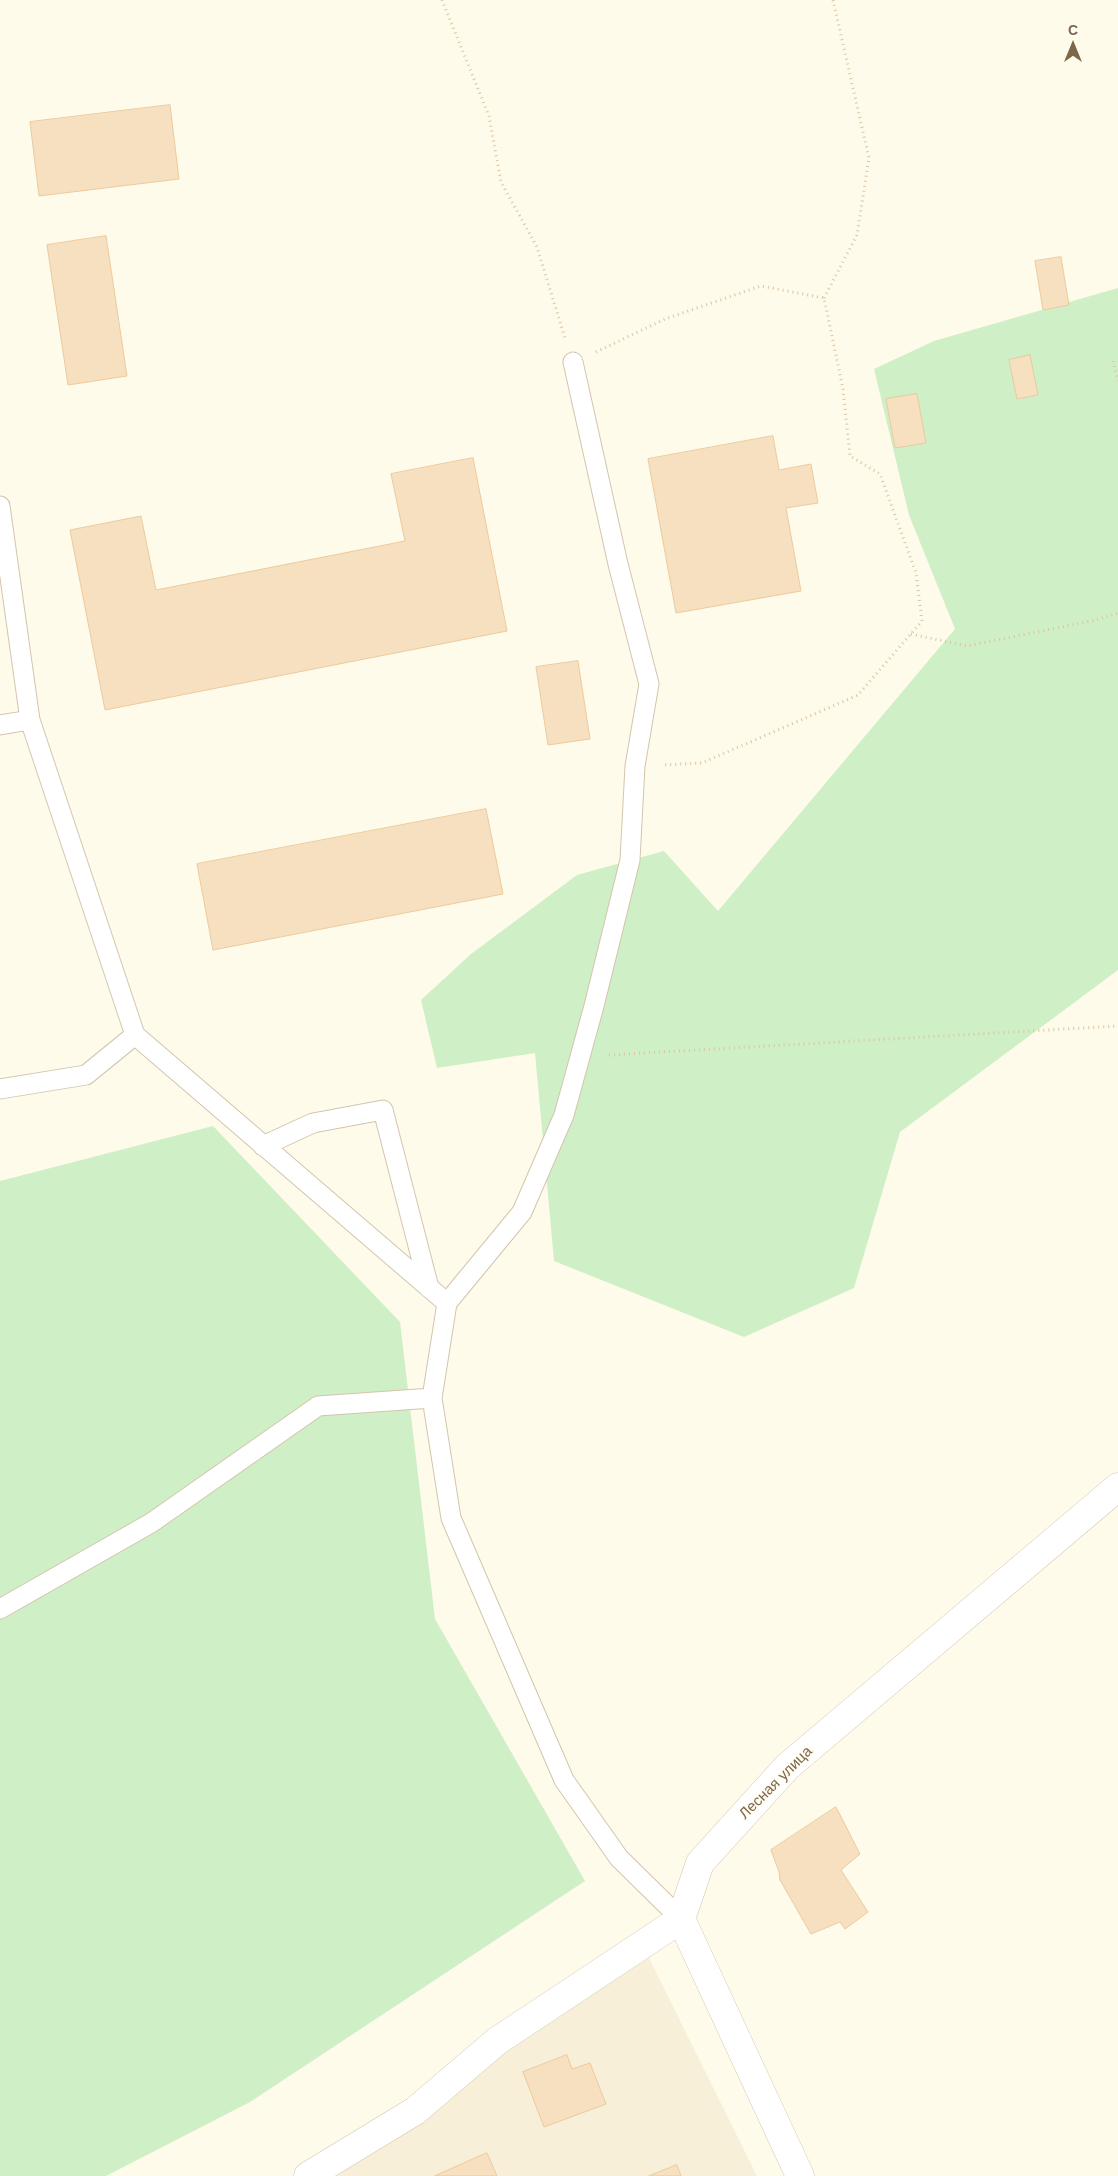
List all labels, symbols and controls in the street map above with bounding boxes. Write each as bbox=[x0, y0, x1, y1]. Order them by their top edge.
north arrow bbox=[1048, 20, 1098, 70]
text: С bbox=[1068, 22, 1078, 38]
street label: Лесная улица bbox=[736, 1743, 816, 1823]

